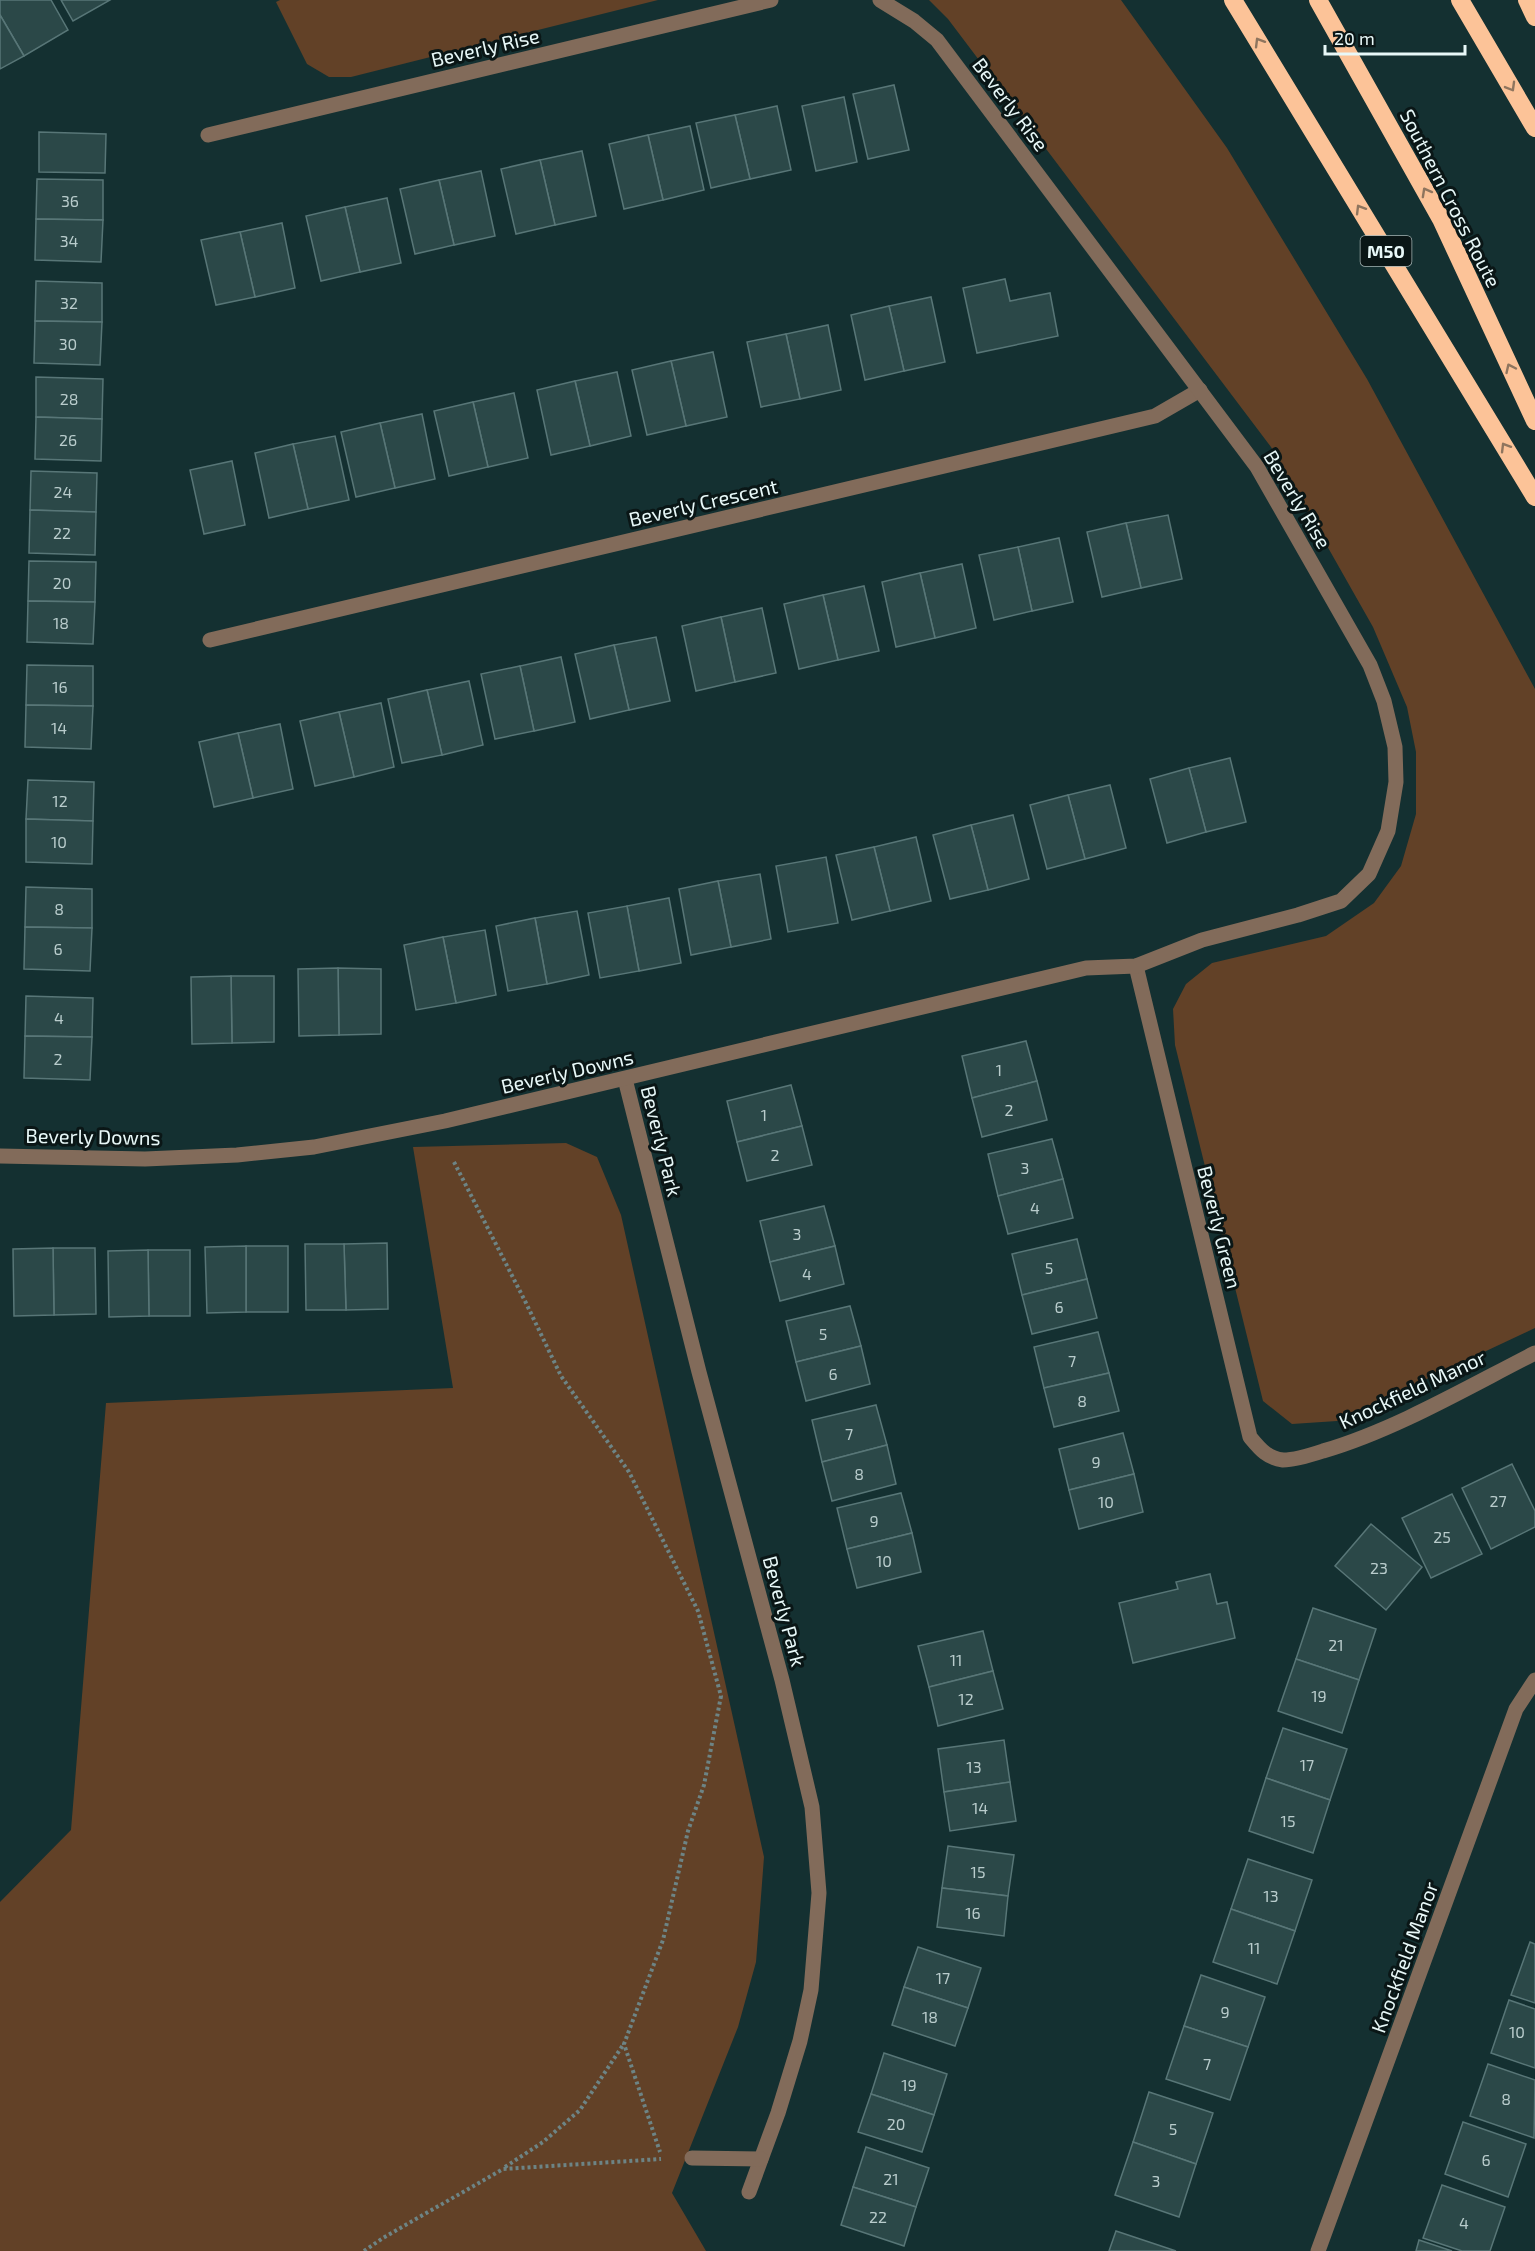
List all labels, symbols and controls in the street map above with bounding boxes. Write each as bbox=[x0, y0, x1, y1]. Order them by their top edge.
scale bar bbox=[1325, 18, 1464, 56]
street label: Beverly Rise bbox=[428, 23, 542, 71]
text: 20 m bbox=[1334, 27, 1375, 49]
one-way arrow bbox=[1255, 38, 1267, 48]
street label: Beverly Rise bbox=[968, 53, 1054, 155]
one-way arrow bbox=[1504, 81, 1515, 91]
street label: Southern Cross Route bbox=[1396, 105, 1506, 291]
one-way arrow bbox=[1422, 188, 1433, 199]
house number: 36 bbox=[61, 191, 79, 210]
one-way arrow bbox=[1356, 205, 1368, 215]
house number: 34 bbox=[60, 231, 79, 250]
road number: M50 bbox=[1360, 236, 1412, 266]
house number: 32 bbox=[60, 293, 78, 312]
house number: 30 bbox=[59, 334, 77, 353]
one-way arrow bbox=[1506, 364, 1518, 375]
house number: 28 bbox=[60, 389, 78, 408]
house number: 26 bbox=[59, 430, 77, 449]
one-way arrow bbox=[1500, 443, 1512, 453]
street label: Beverly Rise bbox=[1259, 445, 1337, 553]
street label: Beverly Crescent bbox=[626, 473, 780, 531]
house number: 24 bbox=[54, 482, 73, 501]
house number: 22 bbox=[53, 523, 71, 542]
house number: 20 bbox=[53, 573, 71, 592]
house number: 18 bbox=[53, 613, 69, 632]
house number: 16 bbox=[52, 677, 68, 696]
house number: 14 bbox=[51, 718, 67, 737]
house number: 12 bbox=[52, 791, 68, 810]
house number: 10 bbox=[51, 832, 67, 851]
house number: 8 bbox=[54, 899, 64, 918]
house number: 6 bbox=[53, 939, 63, 958]
house number: 4 bbox=[54, 1008, 64, 1027]
street label: Beverly Downs bbox=[498, 1044, 636, 1098]
house number: 2 bbox=[54, 1049, 63, 1068]
house number: 1 bbox=[996, 1060, 1002, 1079]
street label: Beverly Park bbox=[637, 1083, 687, 1199]
house number: 2 bbox=[1005, 1100, 1014, 1119]
house number: 1 bbox=[761, 1105, 767, 1124]
street label: Beverly Downs bbox=[25, 1123, 161, 1149]
house number: 2 bbox=[771, 1145, 780, 1164]
house number: 3 bbox=[1021, 1158, 1029, 1177]
street label: Beverly Green bbox=[1193, 1163, 1247, 1291]
house number: 4 bbox=[1030, 1198, 1040, 1217]
house number: 3 bbox=[793, 1224, 801, 1243]
house number: 5 bbox=[1045, 1258, 1053, 1277]
house number: 4 bbox=[802, 1264, 812, 1283]
house number: 6 bbox=[1054, 1297, 1064, 1316]
house number: 5 bbox=[819, 1324, 827, 1343]
street label: Knockfield Manor bbox=[1335, 1345, 1489, 1433]
house number: 7 bbox=[1068, 1351, 1076, 1370]
house number: 6 bbox=[828, 1364, 838, 1383]
house number: 8 bbox=[1077, 1391, 1087, 1410]
house number: 7 bbox=[845, 1424, 853, 1443]
house number: 9 bbox=[1091, 1452, 1101, 1471]
house number: 8 bbox=[854, 1464, 864, 1483]
house number: 27 bbox=[1489, 1491, 1507, 1510]
house number: 10 bbox=[1098, 1492, 1114, 1511]
house number: 9 bbox=[869, 1511, 879, 1530]
house number: 25 bbox=[1433, 1527, 1451, 1546]
house number: 10 bbox=[876, 1551, 892, 1570]
street label: Beverly Park bbox=[759, 1553, 811, 1669]
house number: 23 bbox=[1370, 1558, 1388, 1577]
house number: 21 bbox=[1328, 1635, 1344, 1654]
house number: 11 bbox=[950, 1650, 962, 1669]
house number: 19 bbox=[1311, 1686, 1327, 1705]
house number: 12 bbox=[958, 1689, 974, 1708]
house number: 17 bbox=[1300, 1755, 1314, 1774]
house number: 13 bbox=[966, 1757, 982, 1776]
house number: 14 bbox=[972, 1798, 988, 1817]
house number: 15 bbox=[1281, 1811, 1295, 1830]
house number: 15 bbox=[971, 1862, 985, 1881]
street label: Knockfield Manor bbox=[1366, 1878, 1442, 2036]
house number: 13 bbox=[1263, 1886, 1279, 1905]
house number: 16 bbox=[965, 1903, 981, 1922]
house number: 11 bbox=[1248, 1938, 1260, 1957]
house number: 17 bbox=[936, 1968, 950, 1987]
house number: 9 bbox=[1220, 2002, 1230, 2021]
house number: 18 bbox=[922, 2007, 938, 2026]
house number: 10 bbox=[1509, 2022, 1525, 2041]
house number: 7 bbox=[1203, 2054, 1211, 2073]
house number: 19 bbox=[901, 2075, 917, 2094]
house number: 8 bbox=[1501, 2089, 1511, 2108]
house number: 20 bbox=[887, 2114, 905, 2133]
house number: 5 bbox=[1169, 2119, 1177, 2138]
house number: 6 bbox=[1481, 2150, 1491, 2169]
house number: 21 bbox=[883, 2169, 899, 2188]
house number: 3 bbox=[1152, 2171, 1160, 2190]
house number: 22 bbox=[869, 2207, 887, 2226]
house number: 4 bbox=[1459, 2213, 1469, 2232]

